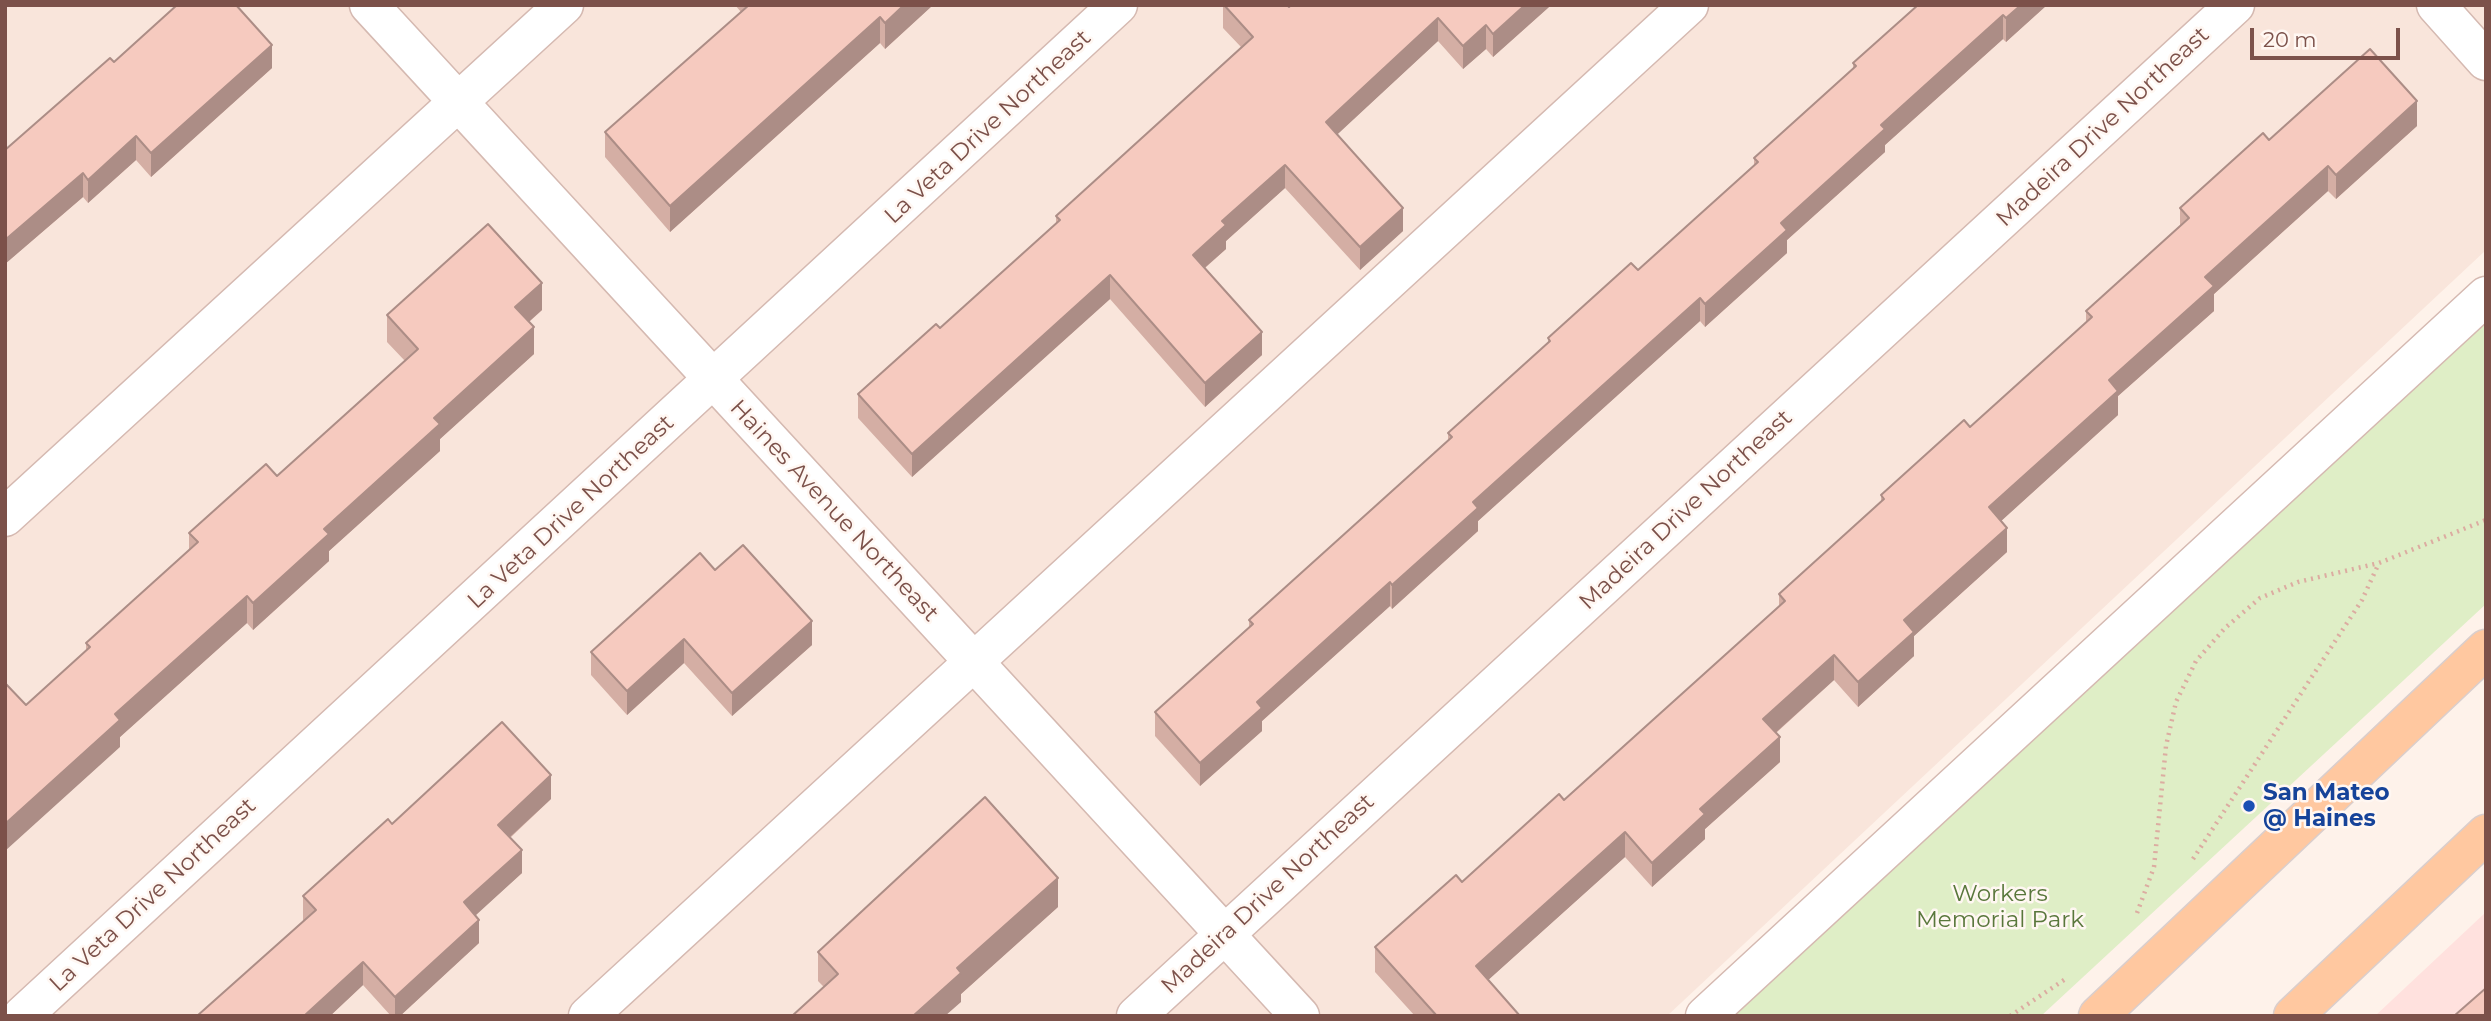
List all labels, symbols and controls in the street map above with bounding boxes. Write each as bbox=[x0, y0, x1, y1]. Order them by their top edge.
scale bar bbox=[2253, 14, 2404, 58]
street label: Madeira Drive Northeast bbox=[1991, 21, 2215, 233]
street label: La Veta Drive Northeast bbox=[879, 24, 1097, 230]
text: 20 m bbox=[2263, 27, 2317, 52]
street label: Haines Avenue Northeast bbox=[724, 394, 944, 628]
street label: Madeira Drive Northeast bbox=[1574, 404, 1798, 616]
street label: La Veta Drive Northeast bbox=[462, 409, 680, 615]
place label: San Mateo @ Haines bbox=[2263, 779, 2390, 833]
street label: Madeira Drive Northeast bbox=[1156, 788, 1380, 1000]
street label: La Veta Drive Northeast bbox=[44, 792, 262, 998]
marker: San Mateo @ Haines bbox=[2241, 798, 2257, 814]
park label: Workers Memorial Park bbox=[1916, 880, 2084, 934]

